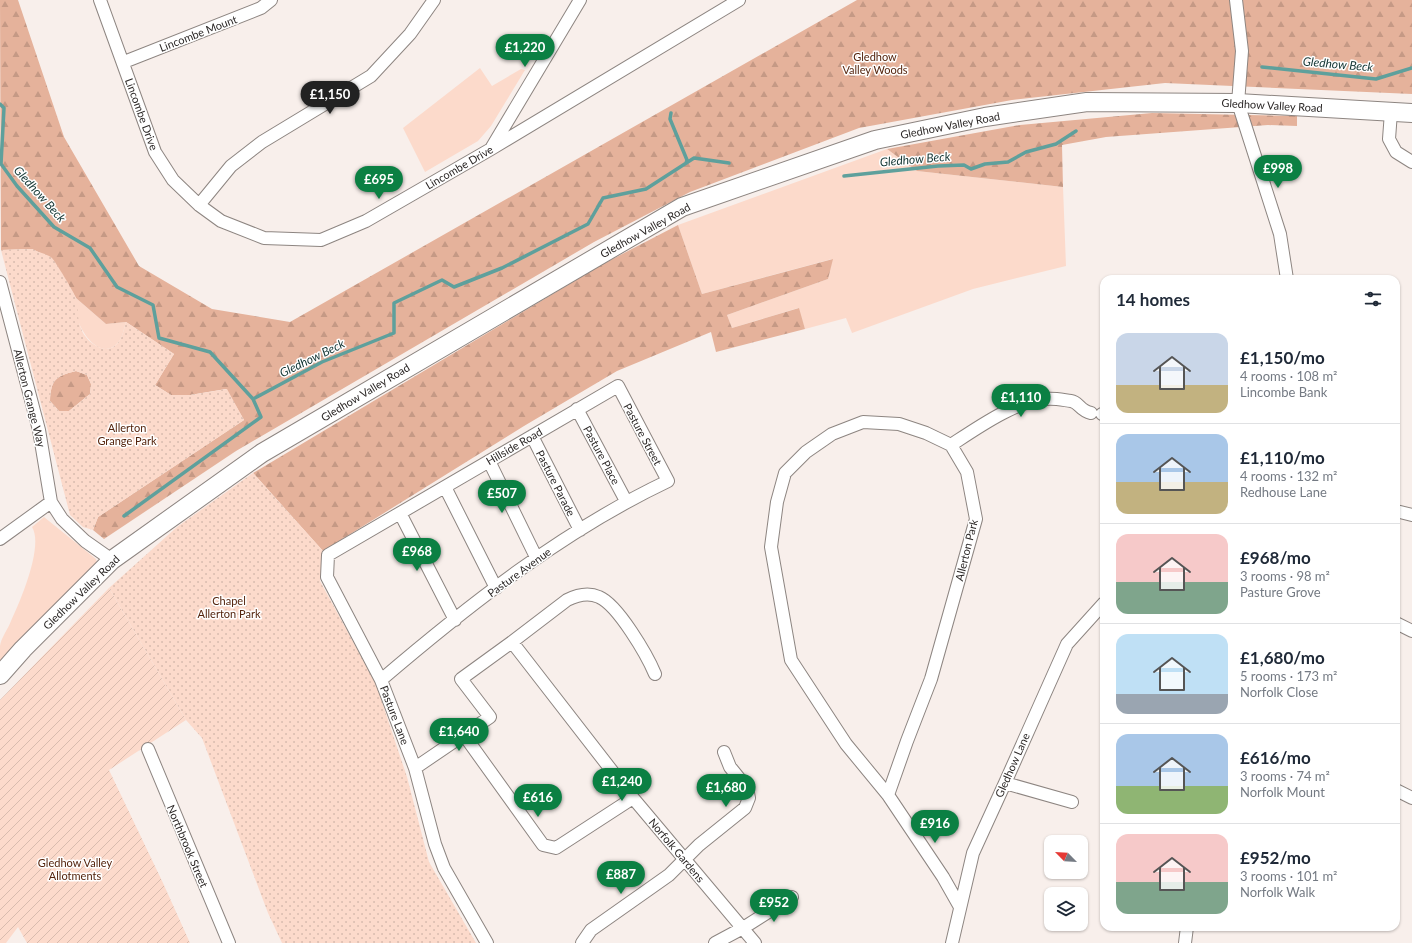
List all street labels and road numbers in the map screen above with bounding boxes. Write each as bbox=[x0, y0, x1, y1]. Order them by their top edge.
street label: Lincombe Mount bbox=[157, 12, 239, 54]
street label: Lincombe Drive bbox=[123, 76, 161, 152]
street label: Gledhow Valley Road bbox=[1221, 96, 1323, 114]
street label: Gledhow Valley Road bbox=[899, 109, 1001, 141]
street label: Lincombe Drive bbox=[423, 142, 495, 192]
street label: Gledhow Valley Road bbox=[598, 200, 692, 260]
street label: Allerton Grange Way bbox=[11, 347, 49, 449]
street label: Gledhow Valley Road bbox=[318, 360, 412, 424]
street label: Pasture Street bbox=[621, 401, 665, 467]
street label: Pasture Place bbox=[581, 423, 623, 487]
street label: Hillside Road bbox=[484, 425, 544, 467]
street label: Pasture Parade bbox=[534, 448, 578, 518]
street label: Allerton Park bbox=[952, 517, 980, 582]
street label: Pasture Avenue bbox=[485, 545, 553, 599]
street label: Gledhow Valley Road bbox=[40, 552, 122, 632]
street label: Pasture Lane bbox=[378, 684, 412, 747]
street label: Gledhow Lane bbox=[992, 731, 1032, 799]
street label: Northbrook Street bbox=[165, 803, 211, 889]
street label: Norfolk Gardens bbox=[646, 815, 708, 885]

